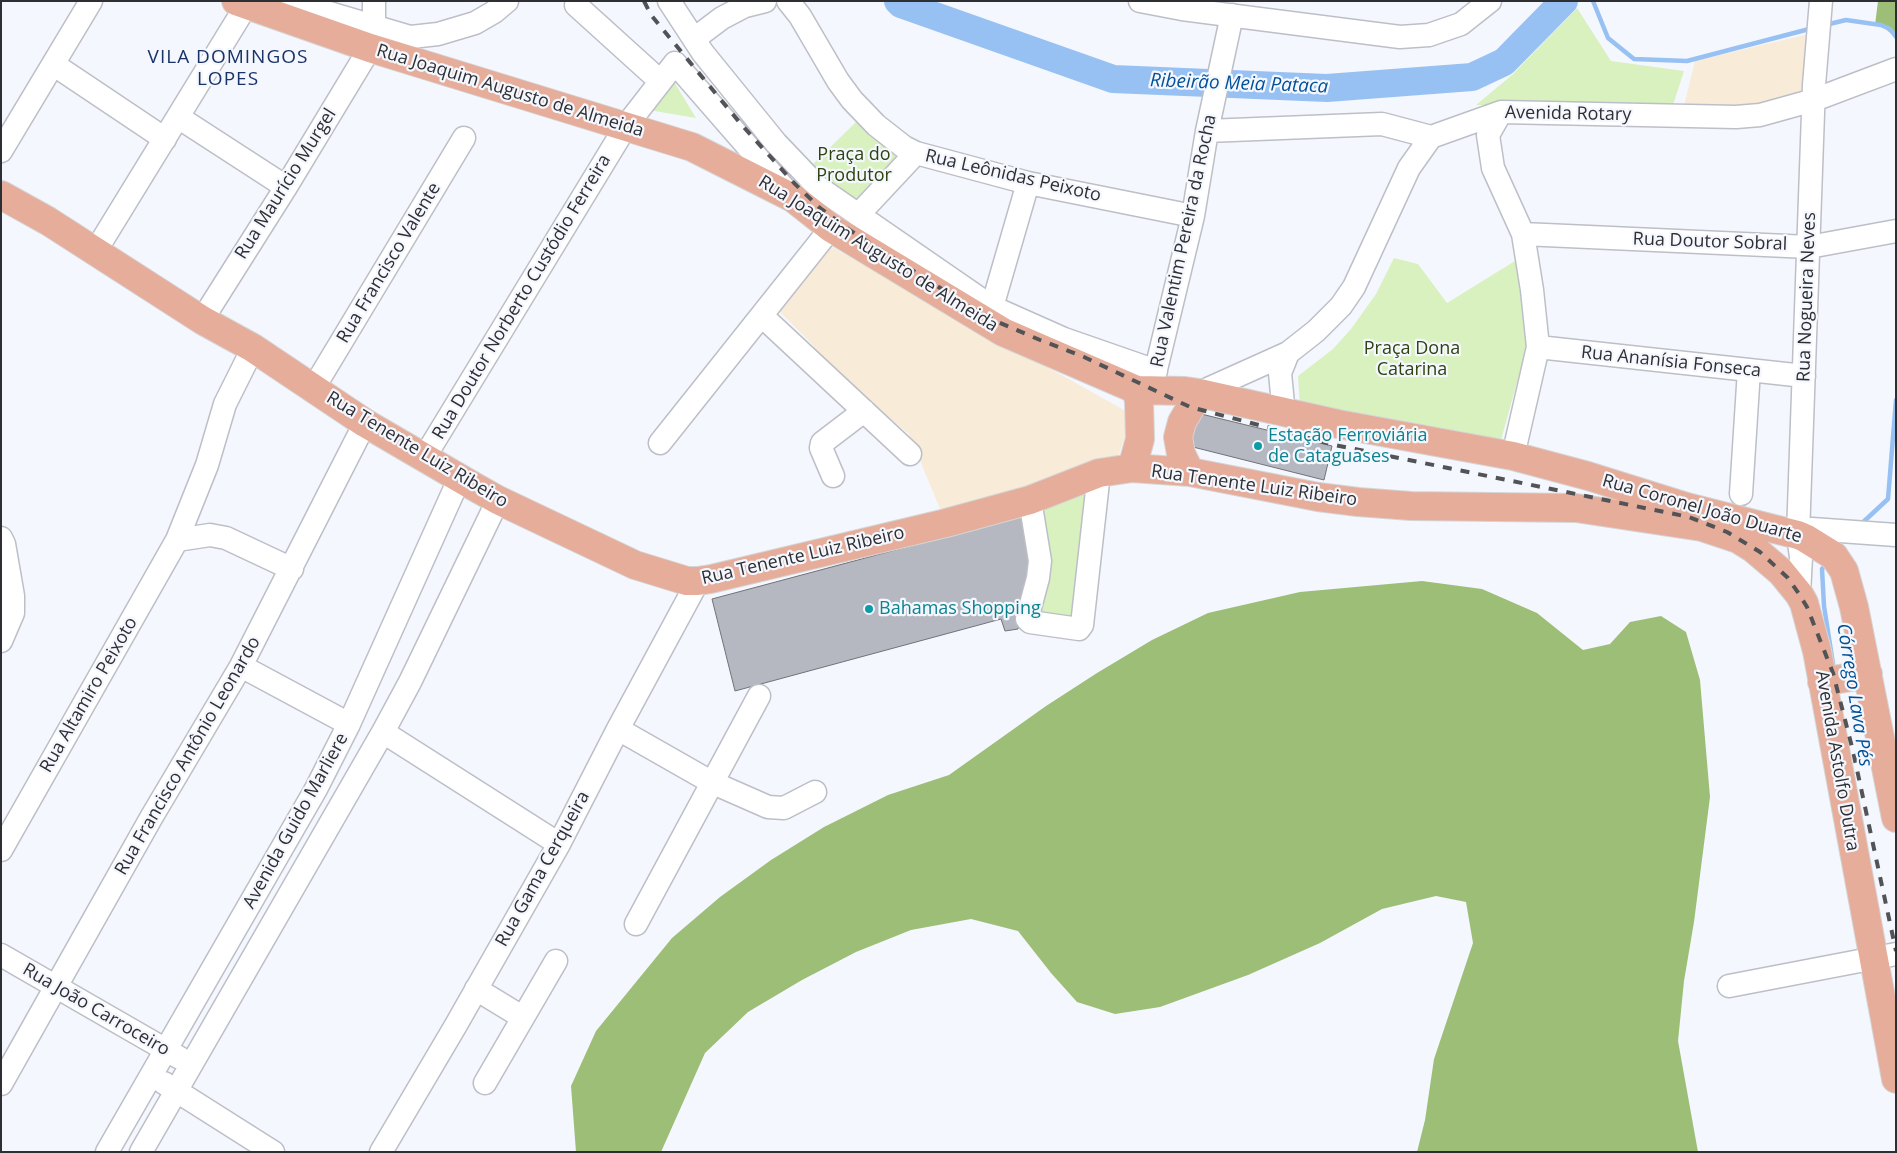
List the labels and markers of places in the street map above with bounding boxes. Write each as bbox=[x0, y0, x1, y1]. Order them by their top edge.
place label: Estação Ferroviária de Cataguases bbox=[1268, 425, 1428, 468]
marker: Estação Ferroviária de Cataguases bbox=[1252, 440, 1264, 452]
place label: Bahamas Shopping bbox=[879, 598, 1041, 620]
marker: Bahamas Shopping bbox=[863, 603, 875, 615]

